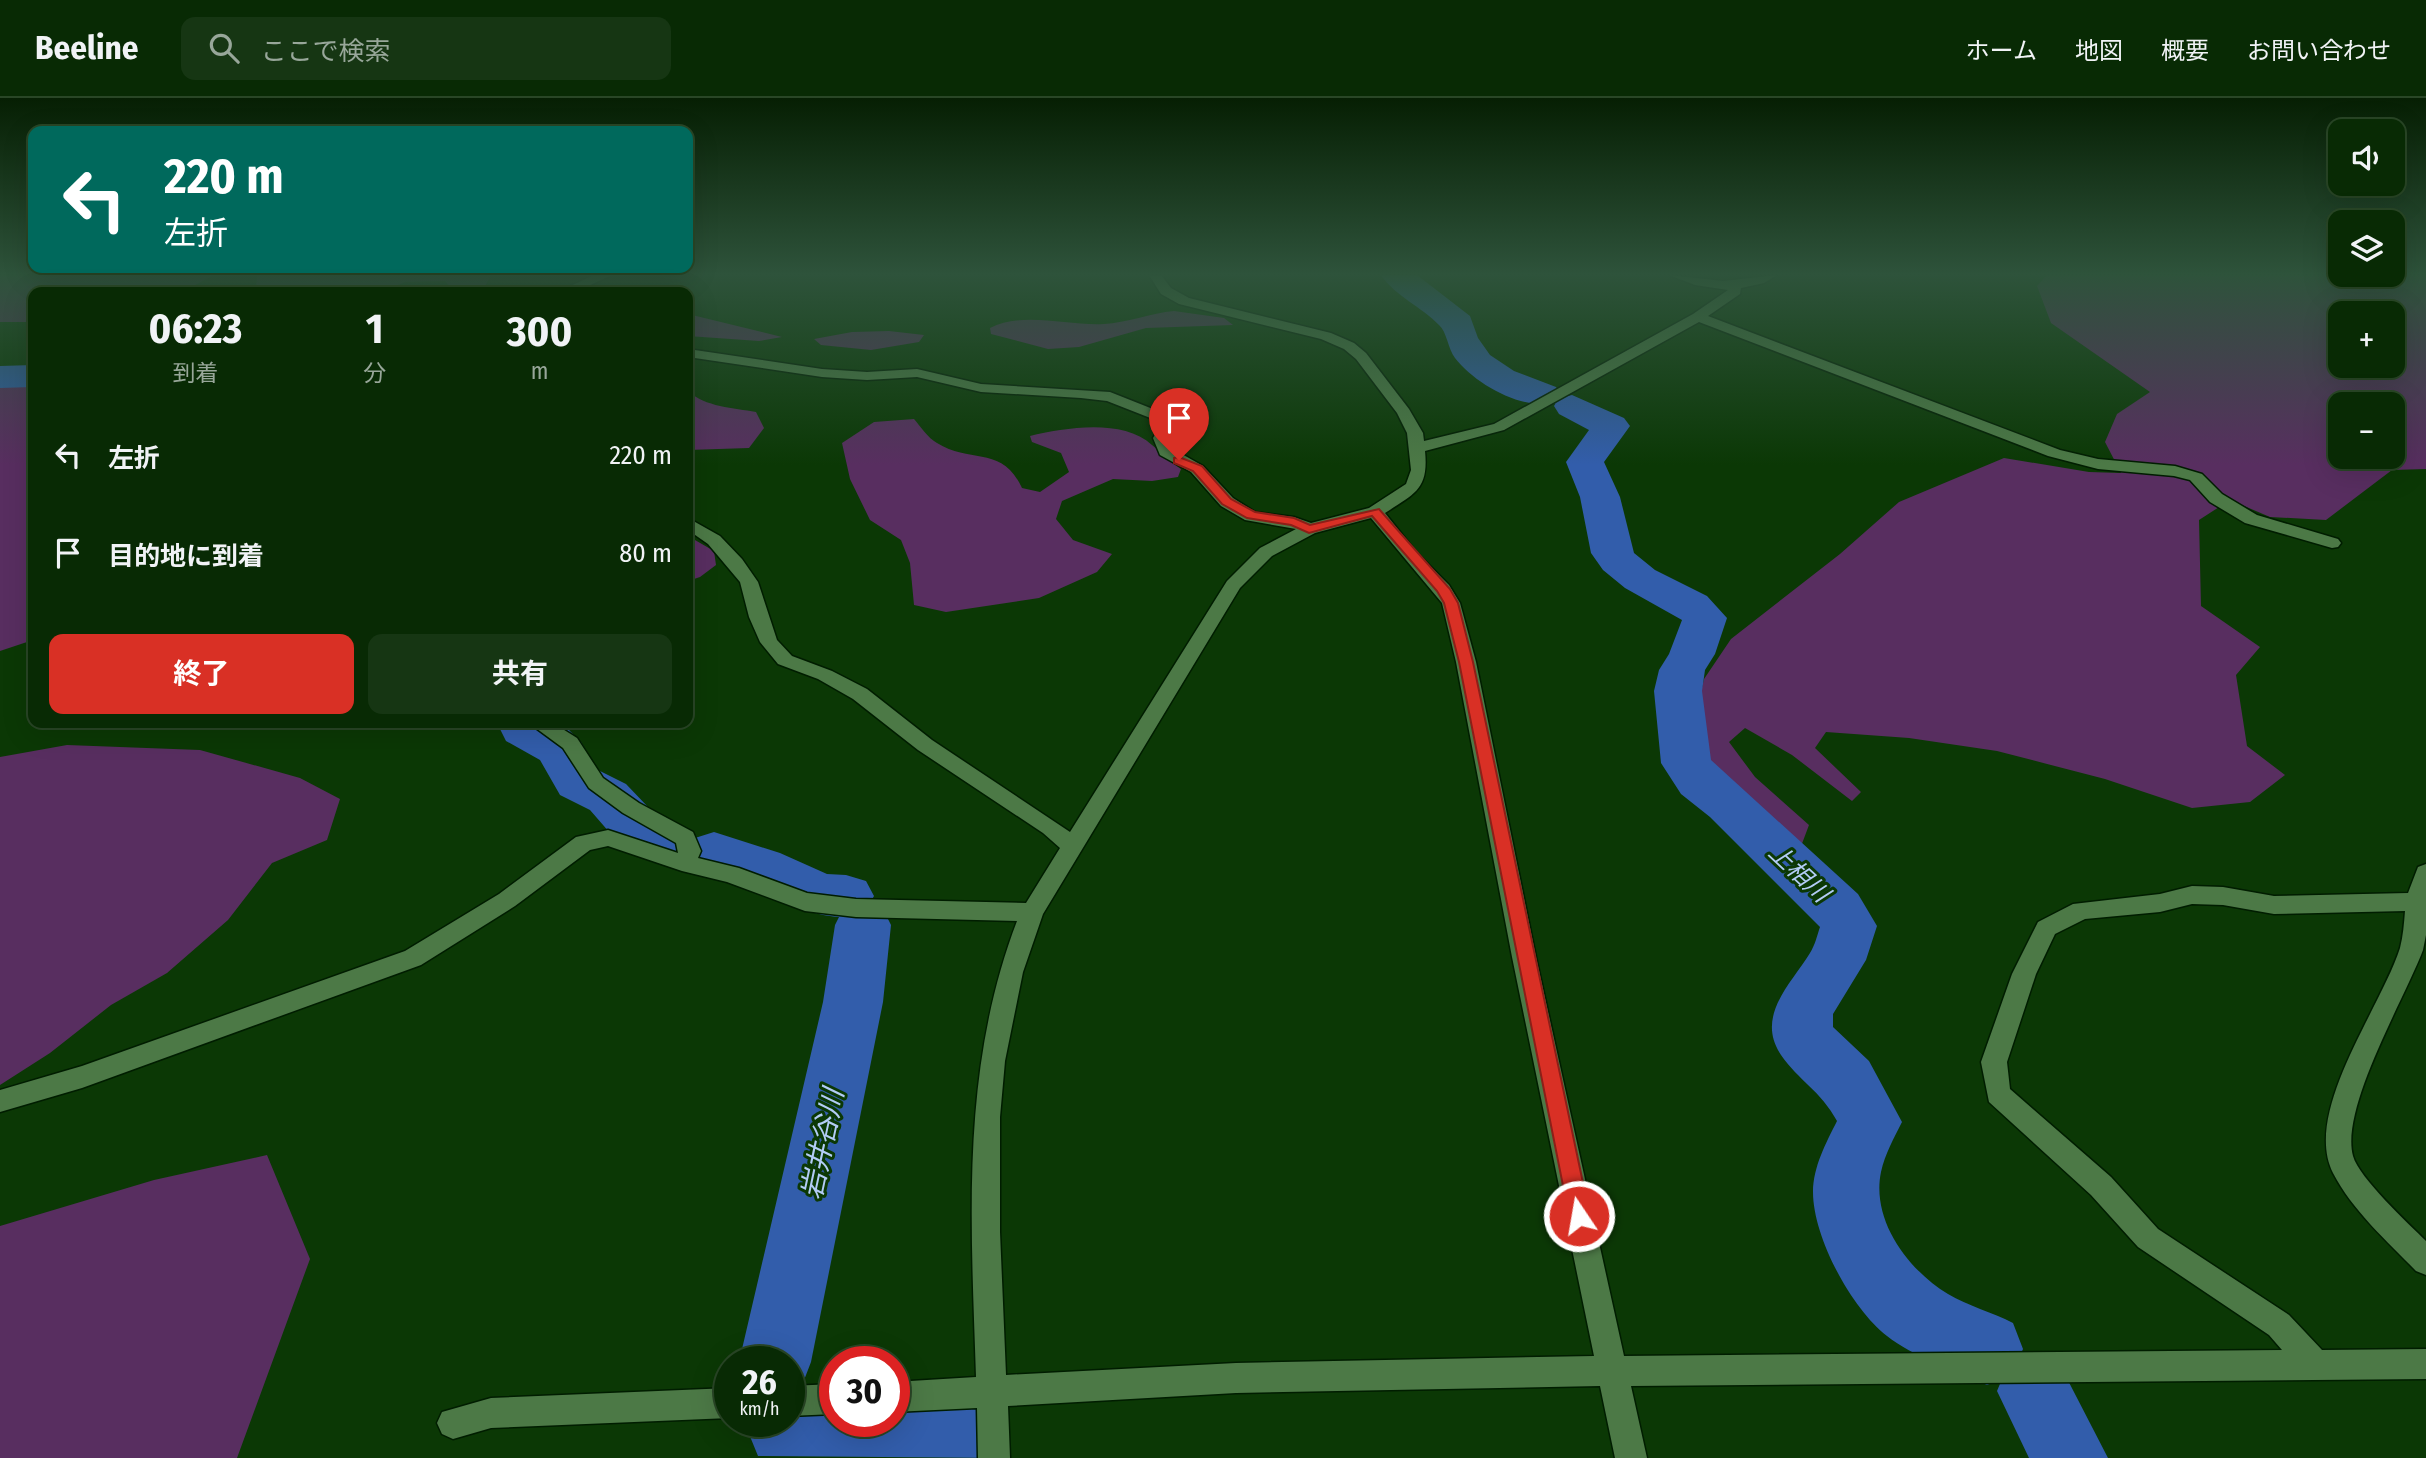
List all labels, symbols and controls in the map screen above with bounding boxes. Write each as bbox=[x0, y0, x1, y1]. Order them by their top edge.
search box bbox=[181, 17, 671, 80]
text: Beeline bbox=[35, 28, 139, 68]
icon: search bbox=[205, 29, 243, 67]
text: ここで検索 bbox=[261, 36, 391, 67]
text: ホーム bbox=[1966, 37, 2037, 65]
text: 地図 bbox=[2075, 37, 2123, 65]
text: 概要 bbox=[2161, 37, 2209, 65]
text: お問い合わせ bbox=[2247, 37, 2391, 65]
map controls bbox=[2328, 119, 2405, 469]
button: sound bbox=[2328, 119, 2405, 196]
text: 220 m bbox=[164, 147, 284, 206]
icon: left bbox=[49, 154, 140, 245]
button: layers bbox=[2328, 210, 2405, 287]
text: 左折 bbox=[164, 214, 228, 252]
button: + bbox=[2328, 301, 2405, 378]
text: 06:23 bbox=[149, 304, 242, 354]
text: 1 bbox=[366, 304, 383, 354]
text: 300 bbox=[507, 307, 572, 357]
text: m bbox=[531, 357, 548, 385]
text: 到着 bbox=[173, 359, 219, 387]
text: 分 bbox=[363, 359, 386, 387]
pin bbox=[1149, 388, 1209, 460]
button: − bbox=[2328, 392, 2405, 469]
icon: arrive bbox=[1160, 399, 1198, 437]
icon: left bbox=[49, 436, 87, 474]
text: 220 m bbox=[609, 440, 672, 471]
text: 左折 bbox=[108, 443, 160, 474]
icon: arrive bbox=[49, 534, 87, 572]
text: 80 m bbox=[619, 538, 672, 569]
text: 目的地に到着 bbox=[108, 541, 264, 572]
button: 終了 bbox=[49, 634, 354, 714]
button: 共有 bbox=[368, 634, 672, 714]
water label: 上相川 bbox=[1763, 838, 1837, 910]
water label: 岩井谷川 bbox=[795, 1083, 851, 1202]
position arrow bbox=[1542, 1179, 1616, 1253]
speed limit sign: 30 bbox=[819, 1346, 910, 1437]
text: 26 bbox=[742, 1361, 777, 1403]
text: km/h bbox=[739, 1398, 780, 1420]

